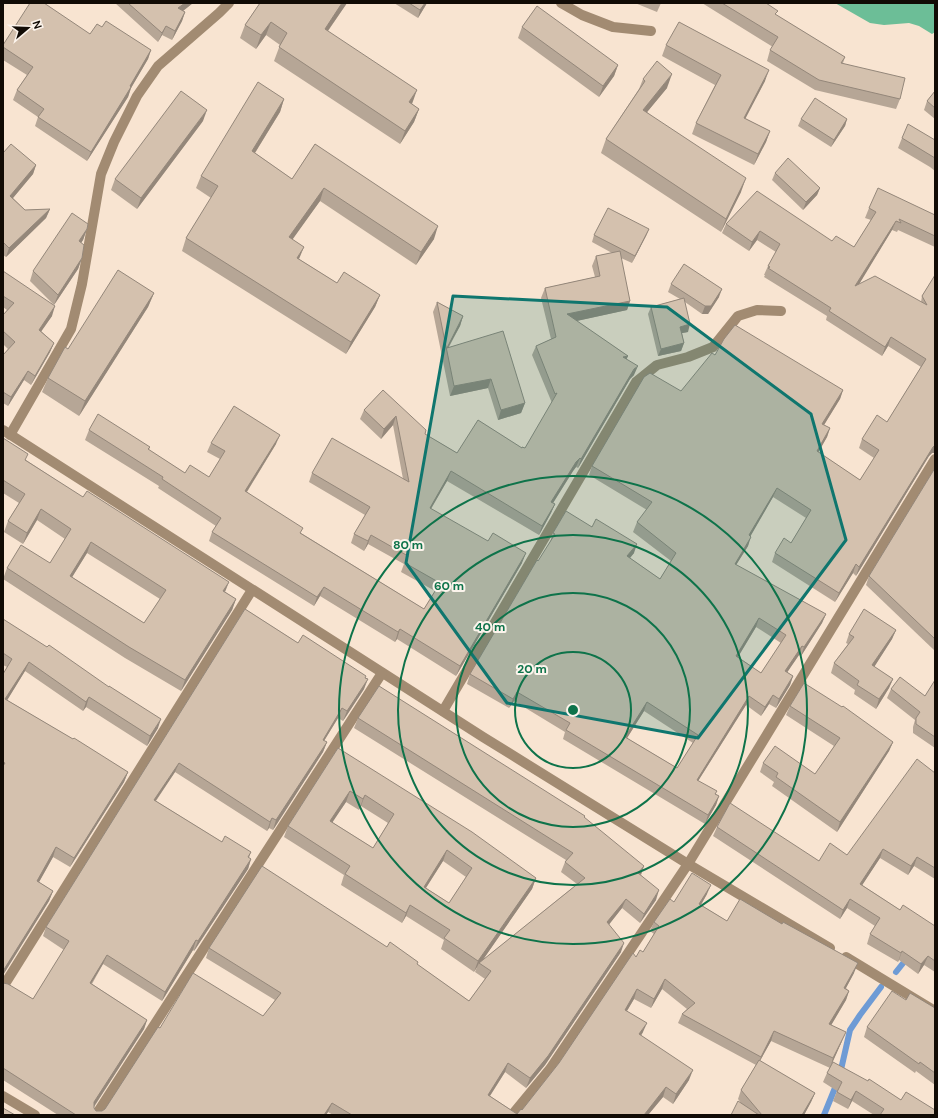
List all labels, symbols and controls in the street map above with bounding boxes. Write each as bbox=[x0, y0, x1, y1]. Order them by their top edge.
north arrow bbox=[8, 8, 48, 48]
text: N bbox=[30, 19, 45, 31]
text: 80 m bbox=[393, 537, 423, 553]
text: 60 m bbox=[434, 578, 464, 594]
text: 40 m bbox=[475, 619, 505, 635]
text: 20 m bbox=[517, 661, 547, 677]
centre of rings bbox=[566, 703, 580, 717]

